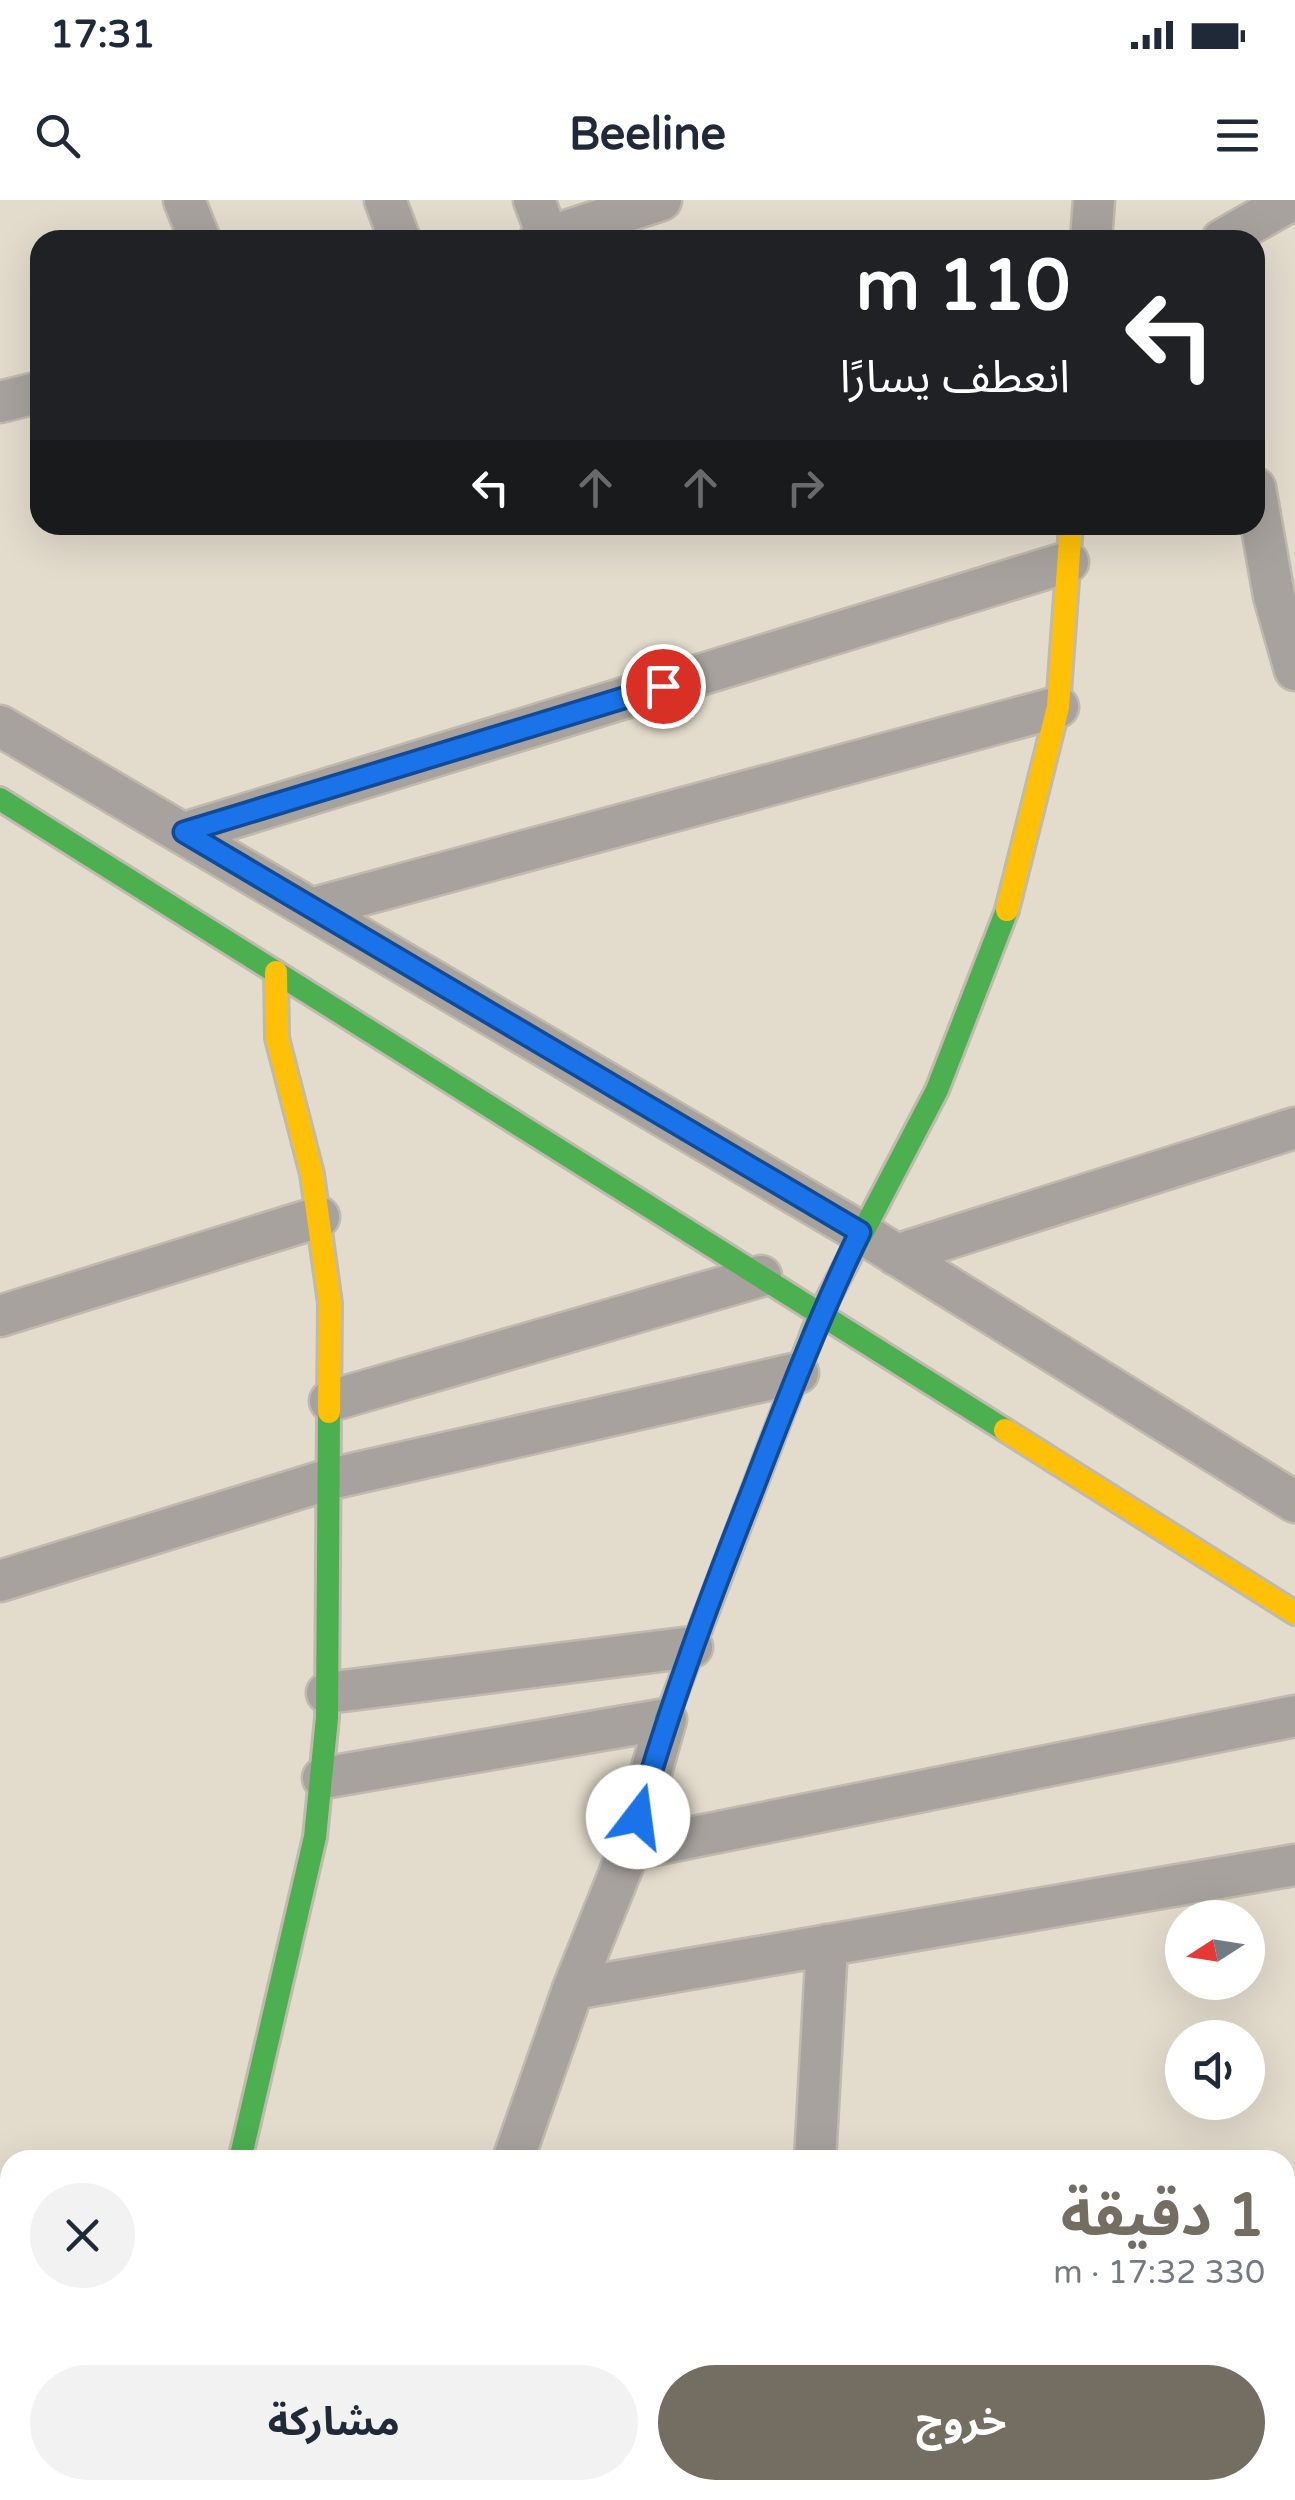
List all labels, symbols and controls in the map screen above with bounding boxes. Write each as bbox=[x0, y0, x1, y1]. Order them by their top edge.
text: 17:31 bbox=[50, 12, 155, 58]
icon: search bbox=[30, 108, 85, 163]
text: Beeline bbox=[569, 108, 726, 162]
icon: menu bbox=[1210, 108, 1265, 163]
text: 110 m bbox=[856, 245, 1070, 329]
icon: left bbox=[1105, 270, 1235, 400]
text: انعطف يسارًا bbox=[840, 351, 1070, 405]
icon: left bbox=[463, 460, 518, 515]
icon: ahead bbox=[568, 460, 623, 515]
icon: ahead bbox=[673, 460, 728, 515]
icon: right bbox=[778, 460, 833, 515]
pin bbox=[621, 644, 706, 729]
icon: arrive bbox=[636, 659, 691, 714]
position arrow bbox=[586, 1765, 690, 1869]
north arrow bbox=[1165, 1900, 1265, 2000]
map controls bbox=[1165, 1900, 1265, 2120]
button: sound bbox=[1165, 2020, 1265, 2120]
text: 1 دقيقة bbox=[1061, 2180, 1265, 2252]
button: close bbox=[30, 2183, 135, 2288]
text: 330 m · 17:32 bbox=[1053, 2254, 1265, 2292]
button: مشاركة bbox=[30, 2365, 638, 2480]
button: خروج bbox=[658, 2365, 1265, 2480]

